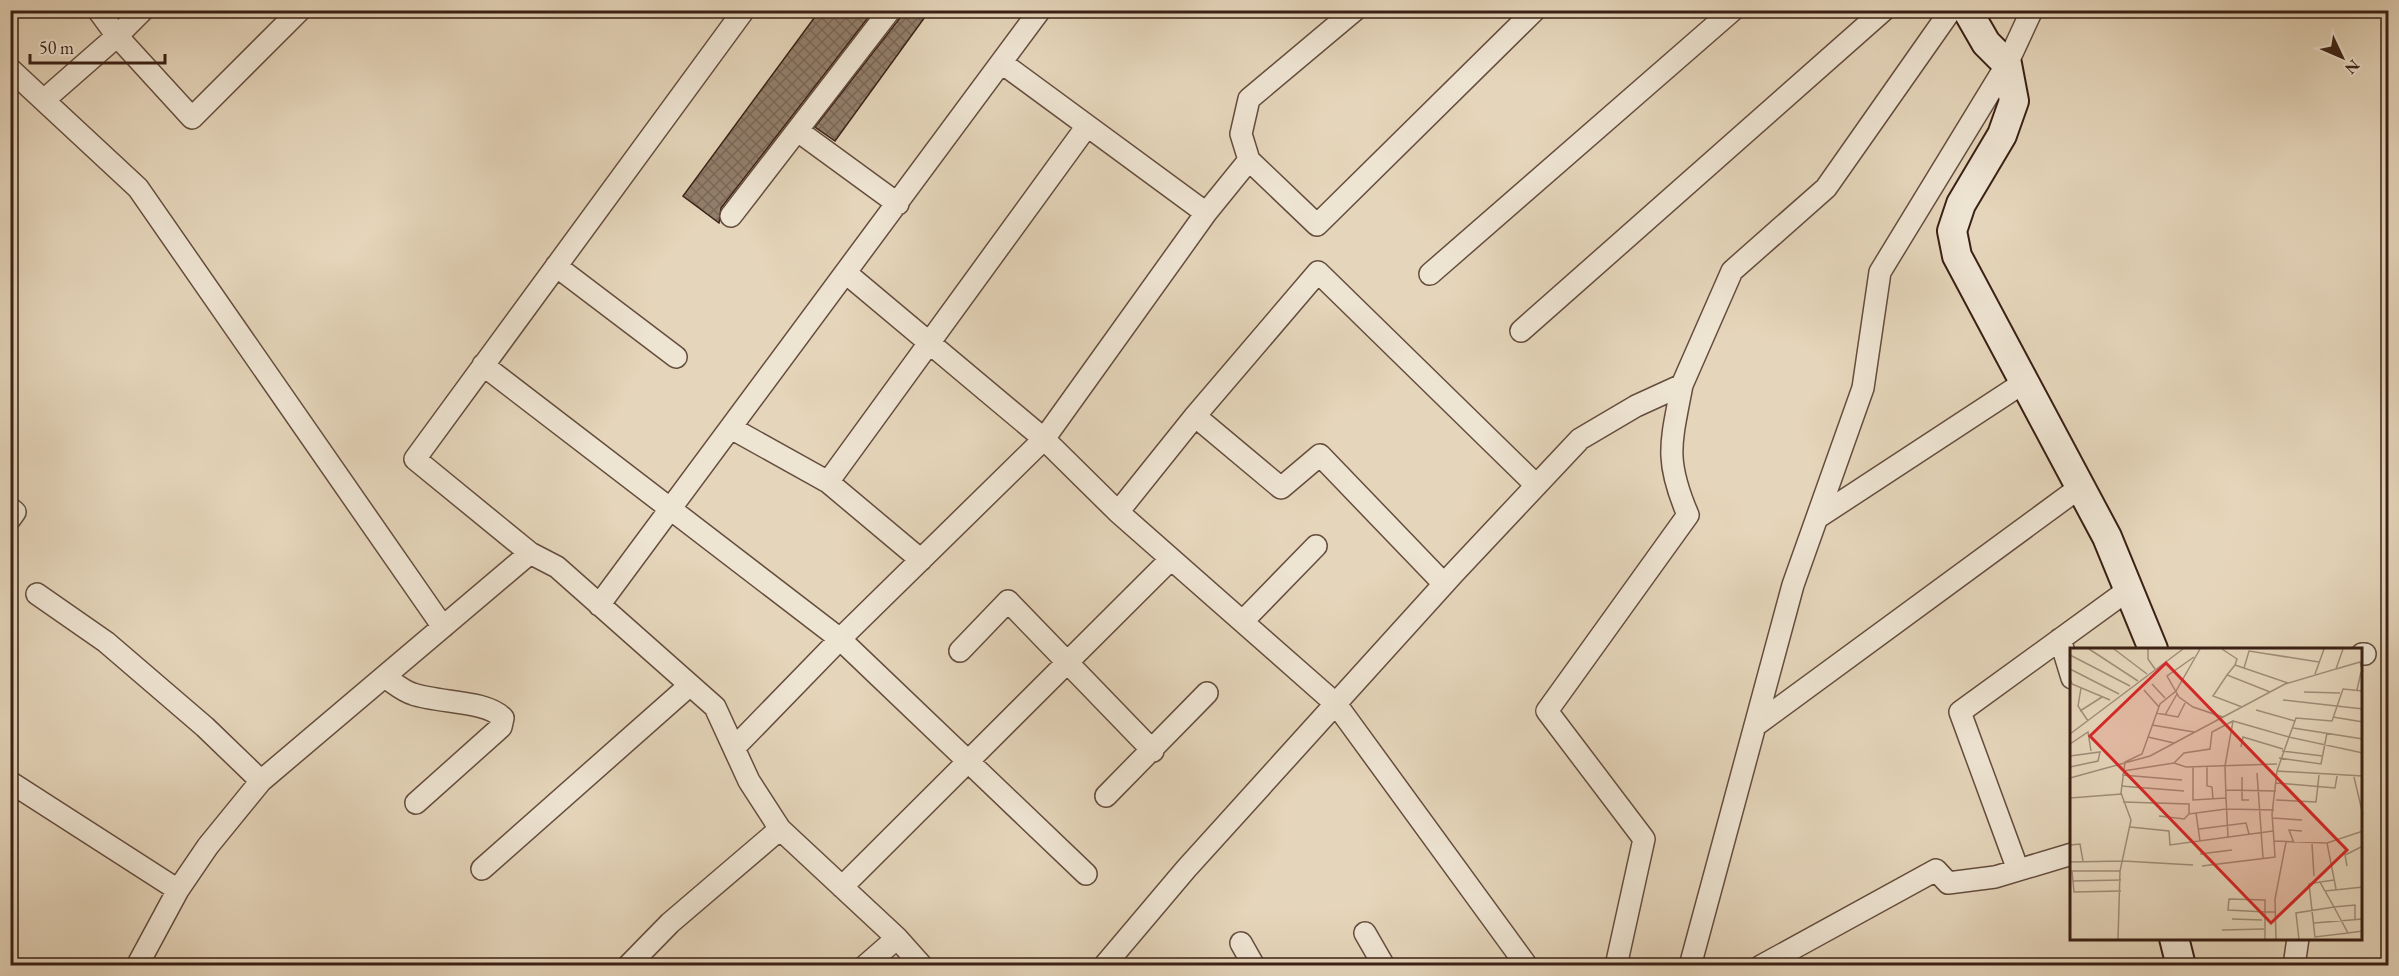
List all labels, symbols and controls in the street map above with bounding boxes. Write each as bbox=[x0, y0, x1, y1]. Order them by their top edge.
scale bar bbox=[30, 27, 165, 65]
north arrow bbox=[2312, 27, 2372, 87]
text: 50 m bbox=[39, 36, 74, 59]
text: N bbox=[2340, 55, 2364, 79]
inset map bbox=[2070, 648, 2363, 940]

